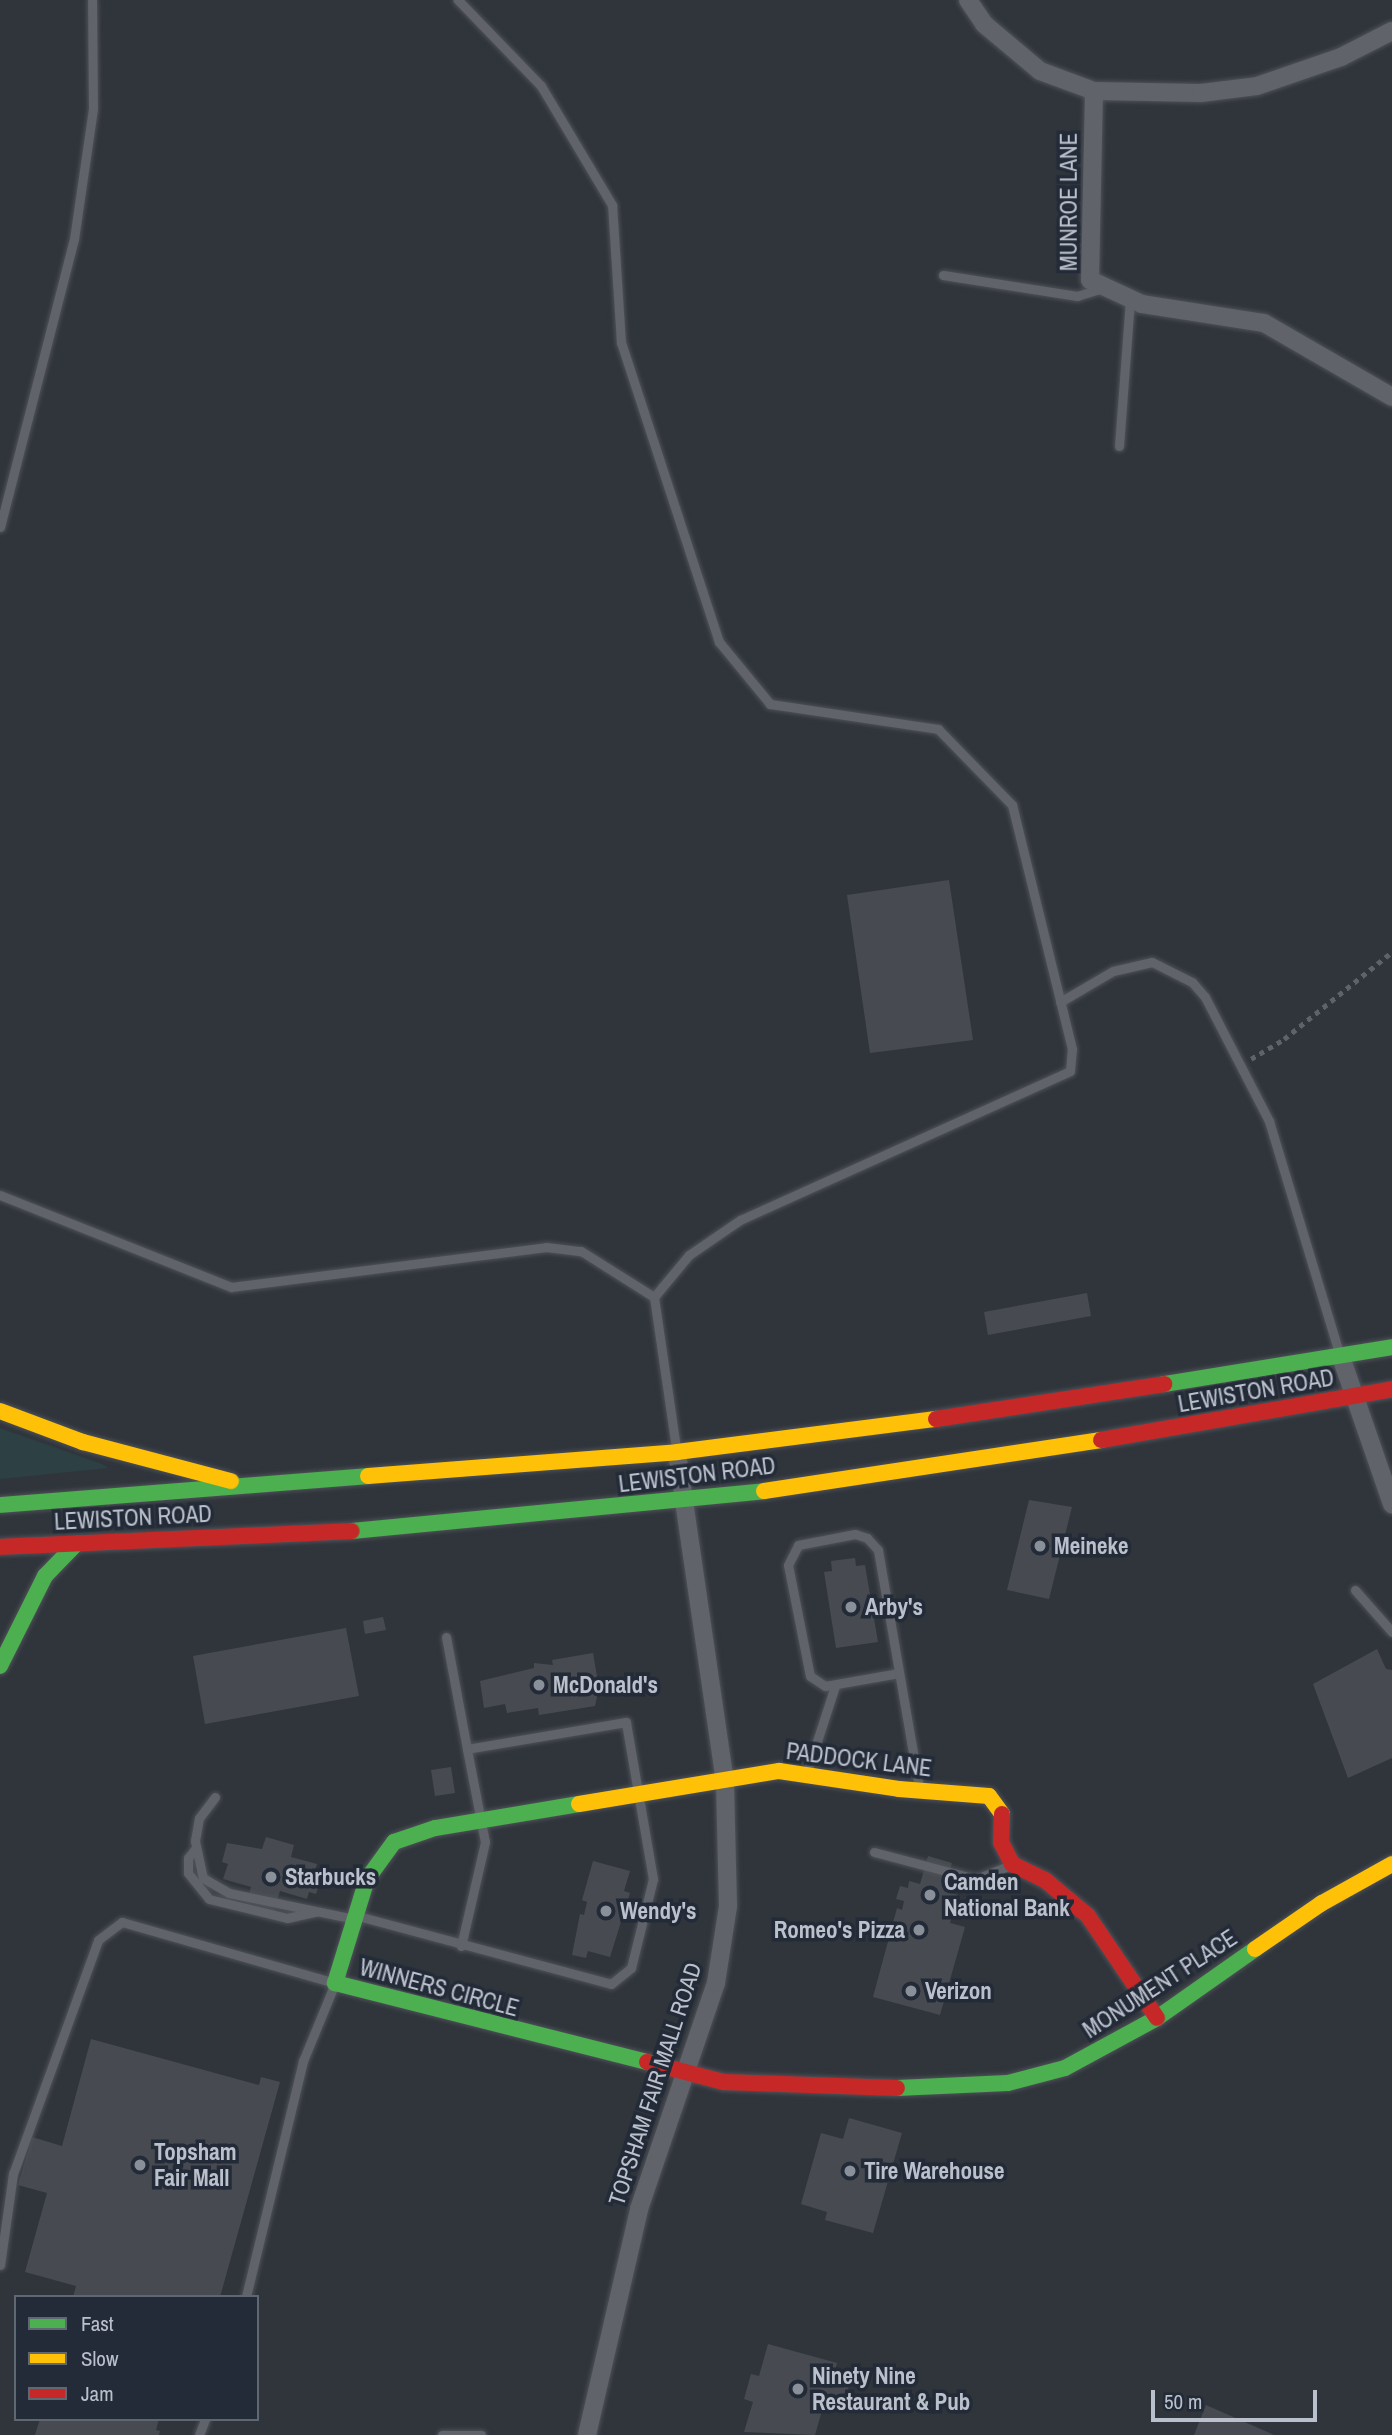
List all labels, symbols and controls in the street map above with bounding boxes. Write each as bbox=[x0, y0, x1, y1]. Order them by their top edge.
street label: MUNROE LANE bbox=[1055, 133, 1083, 271]
street label: LEWISTON ROAD bbox=[1176, 1364, 1336, 1418]
street label: LEWISTON ROAD bbox=[617, 1452, 777, 1498]
street label: LEWISTON ROAD bbox=[53, 1500, 213, 1536]
place label: Meineke bbox=[1054, 1532, 1128, 1560]
marker: Meineke bbox=[1032, 1538, 1048, 1554]
place label: Arby's bbox=[865, 1593, 923, 1621]
marker: Arby's bbox=[843, 1599, 859, 1615]
place label: McDonald's bbox=[553, 1671, 658, 1699]
marker: McDonald's bbox=[531, 1677, 547, 1693]
street label: PADDOCK LANE bbox=[785, 1737, 933, 1783]
place label: Starbucks bbox=[285, 1863, 376, 1891]
place label: Camden National Bank bbox=[944, 1868, 1070, 1922]
marker: Starbucks bbox=[263, 1869, 279, 1885]
marker: Camden National Bank bbox=[922, 1887, 938, 1903]
place label: Wendy's bbox=[620, 1897, 696, 1925]
marker: Wendy's bbox=[598, 1903, 614, 1919]
place label: Romeo's Pizza bbox=[774, 1916, 905, 1944]
marker: Romeo's Pizza bbox=[911, 1922, 927, 1938]
street label: MONUMENT PLACE bbox=[1078, 1924, 1242, 2044]
street label: WINNERS CIRCLE bbox=[356, 1954, 522, 2022]
street label: TOPSHAM FAIR MALL ROAD bbox=[603, 1959, 707, 2209]
place label: Verizon bbox=[925, 1977, 992, 2005]
marker: Verizon bbox=[903, 1983, 919, 1999]
place label: Topsham Fair Mall bbox=[154, 2138, 236, 2192]
marker: Topsham Fair Mall bbox=[132, 2157, 148, 2173]
place label: Tire Warehouse bbox=[864, 2157, 1004, 2185]
marker: Tire Warehouse bbox=[842, 2163, 858, 2179]
legend bbox=[14, 2295, 259, 2421]
text: Fast bbox=[81, 2309, 114, 2338]
text: Slow bbox=[81, 2344, 118, 2373]
place label: Ninety Nine Restaurant & Pub bbox=[812, 2362, 970, 2416]
scale bar bbox=[1154, 2376, 1320, 2420]
text: Jam bbox=[81, 2379, 114, 2408]
marker: Ninety Nine Restaurant & Pub bbox=[790, 2381, 806, 2397]
text: 50 m bbox=[1164, 2387, 1202, 2416]

